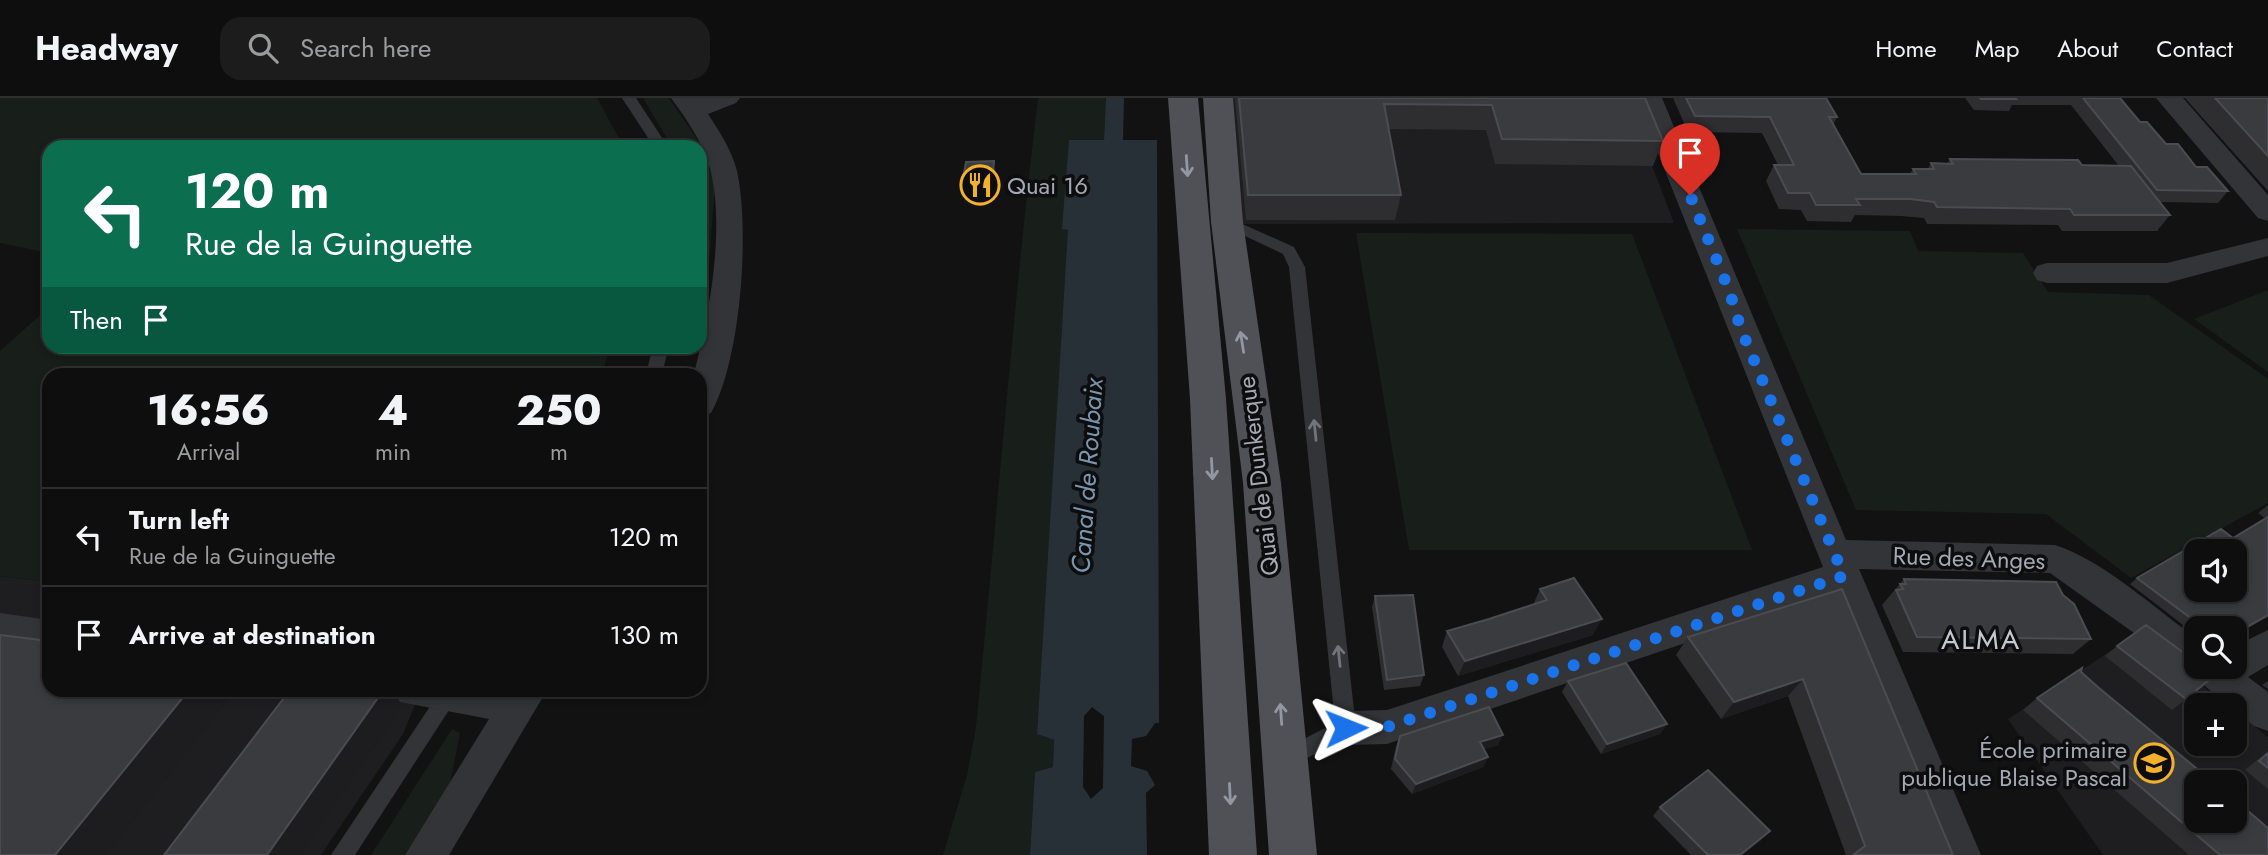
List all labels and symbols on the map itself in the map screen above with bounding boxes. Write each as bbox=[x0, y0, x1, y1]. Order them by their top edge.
pin bbox=[1660, 123, 1720, 195]
one-way arrow bbox=[1180, 154, 1193, 177]
restaurant icon: Quai 16 bbox=[959, 164, 1001, 206]
place label: Quai 16 bbox=[1007, 168, 1088, 203]
one-way arrow bbox=[1235, 331, 1248, 353]
street label: Quai de Dunkerque bbox=[1228, 374, 1288, 578]
water label: Canal de Roubaix bbox=[1061, 376, 1113, 575]
one-way arrow bbox=[1308, 419, 1321, 442]
one-way arrow bbox=[1206, 457, 1219, 479]
street label: Rue des Anges bbox=[1892, 538, 2046, 578]
district label: ALMA bbox=[1941, 619, 2021, 660]
one-way arrow bbox=[1332, 645, 1345, 668]
position arrow bbox=[1309, 691, 1383, 765]
one-way arrow bbox=[1274, 703, 1287, 726]
place label: École primaire publique Blaise Pascal bbox=[1901, 732, 2127, 795]
school or university icon: École primaire publique Blaise Pascal bbox=[2133, 742, 2175, 784]
one-way arrow bbox=[1223, 782, 1236, 805]

